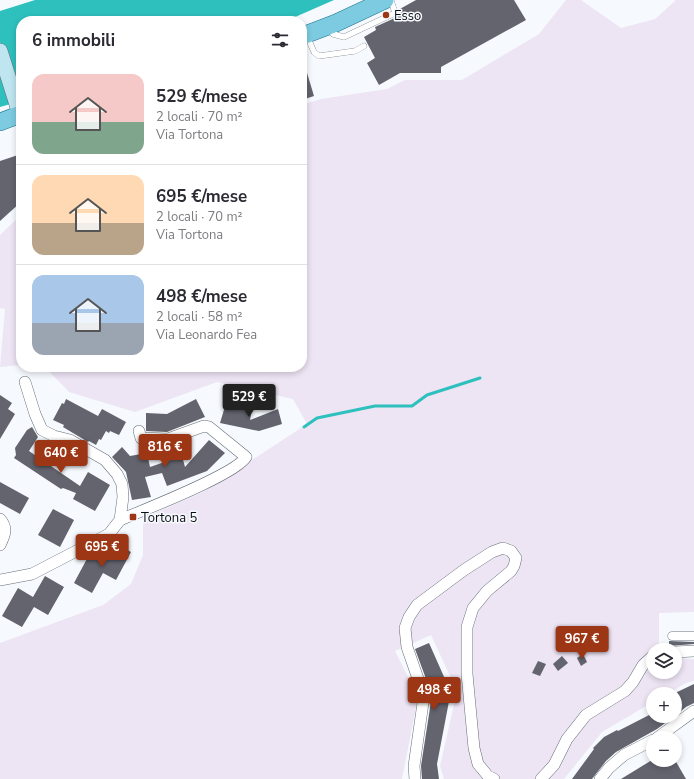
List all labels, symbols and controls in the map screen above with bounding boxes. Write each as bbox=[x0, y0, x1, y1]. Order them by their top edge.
place label: Esso bbox=[394, 7, 421, 25]
marker: Esso bbox=[381, 10, 391, 20]
text: 6 immobili bbox=[32, 29, 115, 52]
icon: filters bbox=[269, 29, 291, 51]
text: 529 €/mese bbox=[156, 85, 247, 108]
icon: home bbox=[64, 90, 112, 138]
text: 2 locali · 70 m² bbox=[156, 108, 243, 126]
text: Via Tortona bbox=[156, 126, 223, 144]
text: 695 €/mese bbox=[156, 185, 247, 208]
icon: home bbox=[64, 191, 112, 239]
text: 2 locali · 70 m² bbox=[156, 208, 243, 226]
text: Via Tortona bbox=[156, 226, 223, 244]
text: 498 €/mese bbox=[156, 285, 247, 308]
icon: home bbox=[64, 291, 112, 339]
text: 2 locali · 58 m² bbox=[156, 308, 243, 326]
text: Via Leonardo Fea bbox=[156, 326, 257, 344]
pin: 529 € bbox=[221, 384, 277, 418]
text: 529 € bbox=[232, 388, 266, 406]
pin: 816 € bbox=[137, 434, 193, 468]
text: 816 € bbox=[148, 438, 182, 456]
pin: 640 € bbox=[33, 440, 89, 474]
text: 640 € bbox=[44, 444, 78, 462]
place label: Tortona 5 bbox=[141, 509, 197, 527]
marker: Tortona 5 bbox=[128, 512, 138, 522]
pin: 695 € bbox=[74, 534, 130, 568]
text: 695 € bbox=[85, 538, 119, 556]
pin: 967 € bbox=[554, 626, 610, 660]
text: 967 € bbox=[565, 630, 599, 648]
map controls bbox=[646, 643, 682, 767]
button: layers bbox=[646, 643, 682, 679]
pin: 498 € bbox=[406, 677, 462, 711]
text: 498 € bbox=[417, 681, 451, 699]
button: + bbox=[646, 687, 682, 723]
button: − bbox=[646, 731, 682, 767]

